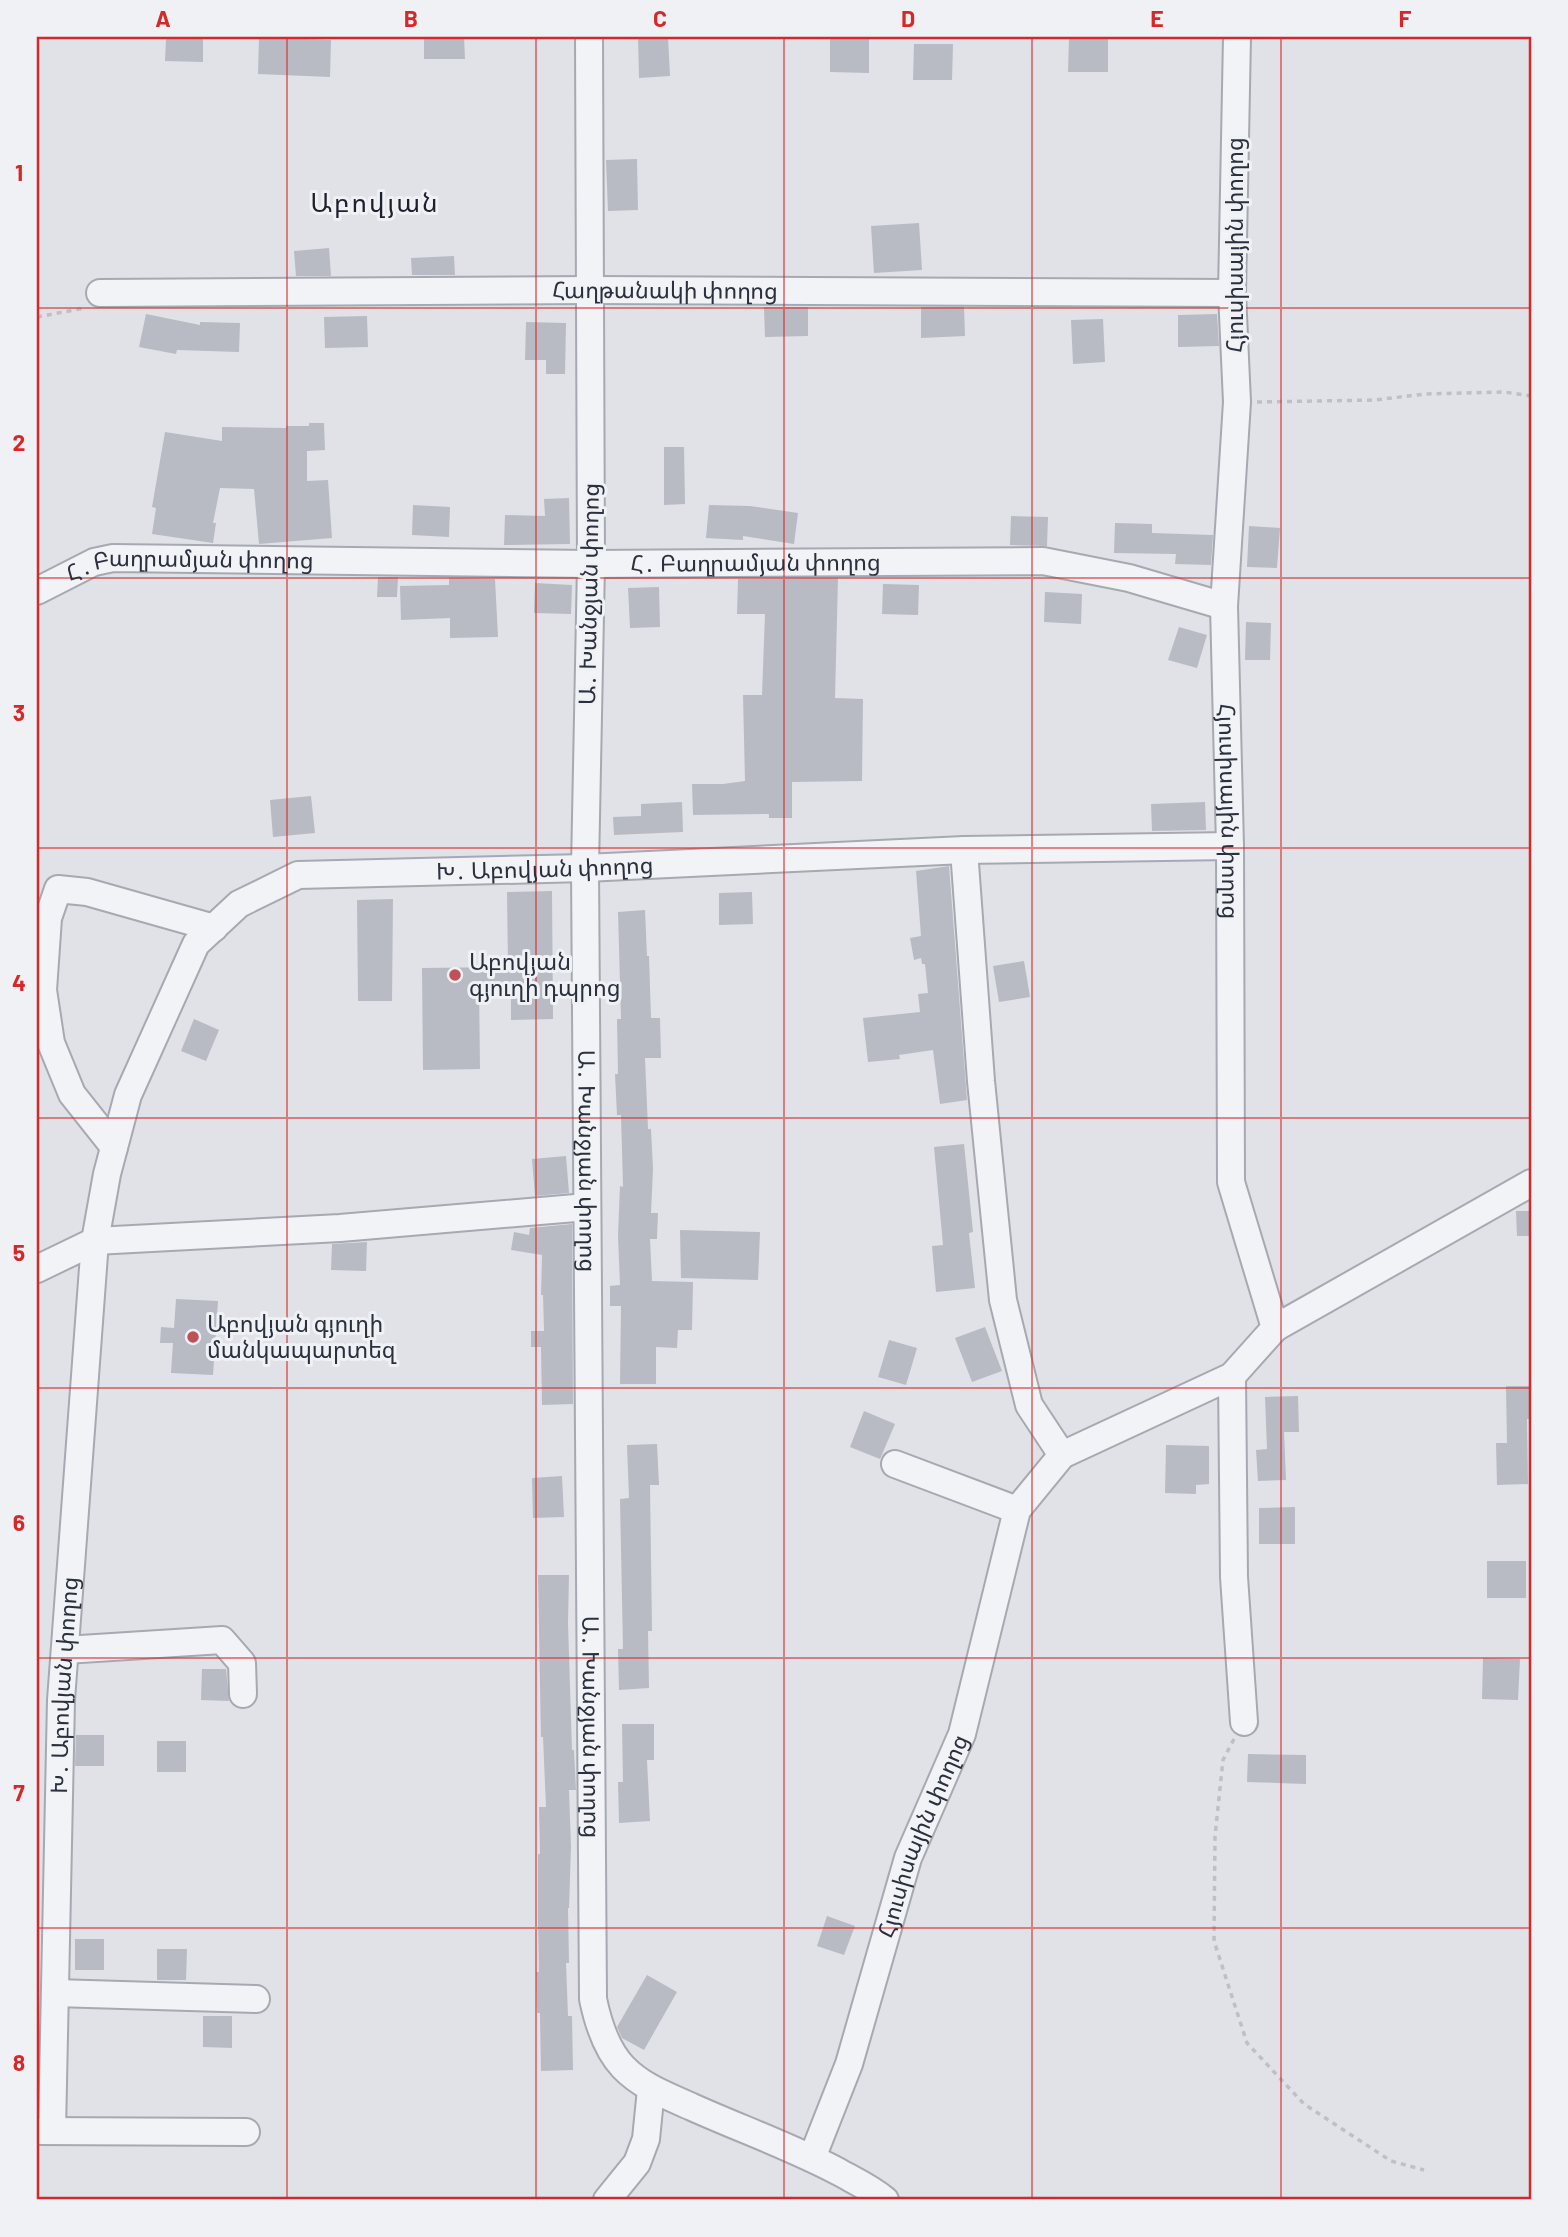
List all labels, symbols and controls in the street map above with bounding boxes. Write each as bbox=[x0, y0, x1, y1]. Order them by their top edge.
text: A bbox=[155, 4, 171, 32]
text: B bbox=[404, 4, 418, 32]
text: C bbox=[653, 4, 667, 32]
text: D bbox=[901, 4, 915, 32]
text: E bbox=[1150, 4, 1164, 32]
text: F bbox=[1399, 4, 1412, 32]
street label: Հյուսիսային փողոց bbox=[1220, 137, 1249, 353]
text: 1 bbox=[15, 158, 23, 186]
district label: Աբովյան bbox=[310, 186, 440, 218]
street label: Հաղթանակի փողոց bbox=[552, 275, 778, 305]
text: 2 bbox=[13, 428, 25, 456]
street label: Ա․ Խանջյան փողոց bbox=[572, 483, 605, 705]
street label: Հ․ Բաղրամյան փողոց bbox=[60, 543, 314, 587]
street label: Հ․ Բաղրամյան փողոց bbox=[630, 547, 881, 577]
text: 3 bbox=[13, 698, 25, 726]
street label: Հյուսիսային փողոց bbox=[1213, 703, 1245, 919]
street label: Խ․ Աբովյան փողոց bbox=[436, 850, 654, 885]
place label: Աբովյան գյուղի դպրոց bbox=[469, 947, 620, 1002]
marker: Աբովյան գյուղի դպրոց bbox=[447, 967, 463, 983]
text: 4 bbox=[12, 968, 26, 996]
street label: Ա․ Խանջյան փողոց bbox=[573, 1050, 603, 1272]
text: 5 bbox=[13, 1238, 25, 1266]
place label: Աբովյան գյուղի մանկապարտեզ bbox=[207, 1309, 397, 1364]
marker: Աբովյան գյուղի մանկապարտեզ bbox=[185, 1329, 201, 1345]
text: 6 bbox=[13, 1508, 25, 1536]
street label: Խ․ Աբովյան փողոց bbox=[44, 1576, 84, 1794]
street label: Ա․ Խանջյան փողոց bbox=[577, 1616, 607, 1838]
street label: Հյուսիսային փողոց bbox=[871, 1730, 974, 1941]
text: 7 bbox=[13, 1778, 25, 1806]
text: 8 bbox=[13, 2048, 25, 2076]

